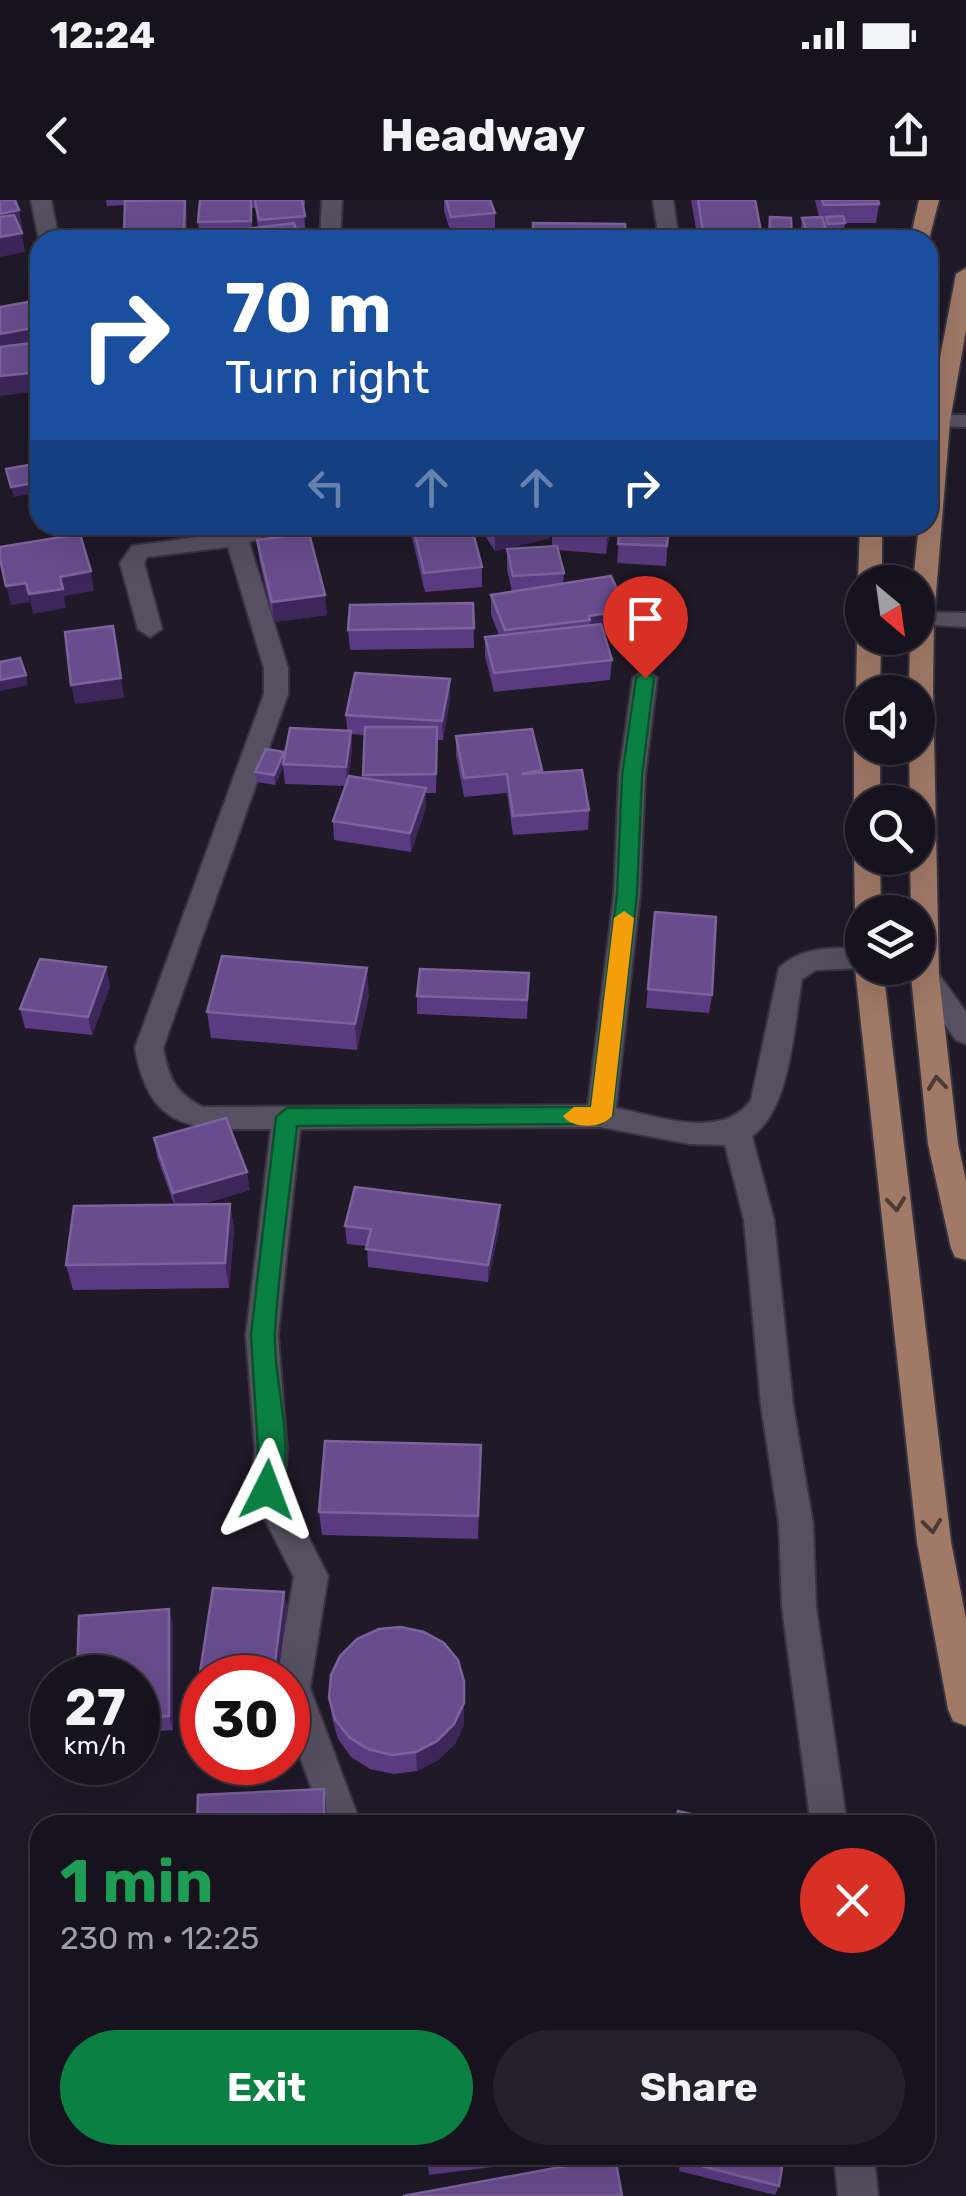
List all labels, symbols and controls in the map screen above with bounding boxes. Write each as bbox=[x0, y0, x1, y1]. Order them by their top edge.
text: 12:24 bbox=[50, 12, 155, 58]
icon: back bbox=[30, 108, 85, 163]
icon: share bbox=[881, 108, 936, 163]
text: Headway bbox=[381, 109, 585, 162]
text: 70 m bbox=[225, 267, 392, 350]
icon: right bbox=[60, 270, 190, 400]
text: Turn right bbox=[225, 351, 429, 404]
icon: left bbox=[299, 460, 354, 515]
icon: ahead bbox=[404, 460, 459, 515]
icon: ahead bbox=[509, 460, 564, 515]
icon: right bbox=[614, 460, 669, 515]
north arrow bbox=[845, 565, 935, 655]
map controls bbox=[845, 565, 935, 985]
pin bbox=[603, 576, 688, 679]
icon: arrive bbox=[618, 591, 673, 646]
button: sound bbox=[845, 675, 935, 765]
button: search bbox=[845, 785, 935, 875]
button: layers bbox=[845, 895, 935, 985]
one-way arrow bbox=[927, 1075, 948, 1091]
one-way arrow bbox=[885, 1196, 906, 1212]
position arrow bbox=[215, 1438, 319, 1542]
one-way arrow bbox=[921, 1519, 942, 1535]
speed limit sign: 30 bbox=[180, 1655, 310, 1785]
text: 27 bbox=[64, 1678, 126, 1738]
text: km/h bbox=[64, 1731, 126, 1760]
text: 1 min bbox=[60, 1846, 213, 1917]
button: close bbox=[800, 1848, 905, 1953]
text: 230 m · 12:25 bbox=[60, 1919, 259, 1957]
button: Exit bbox=[60, 2030, 473, 2145]
button: Share bbox=[493, 2030, 905, 2145]

